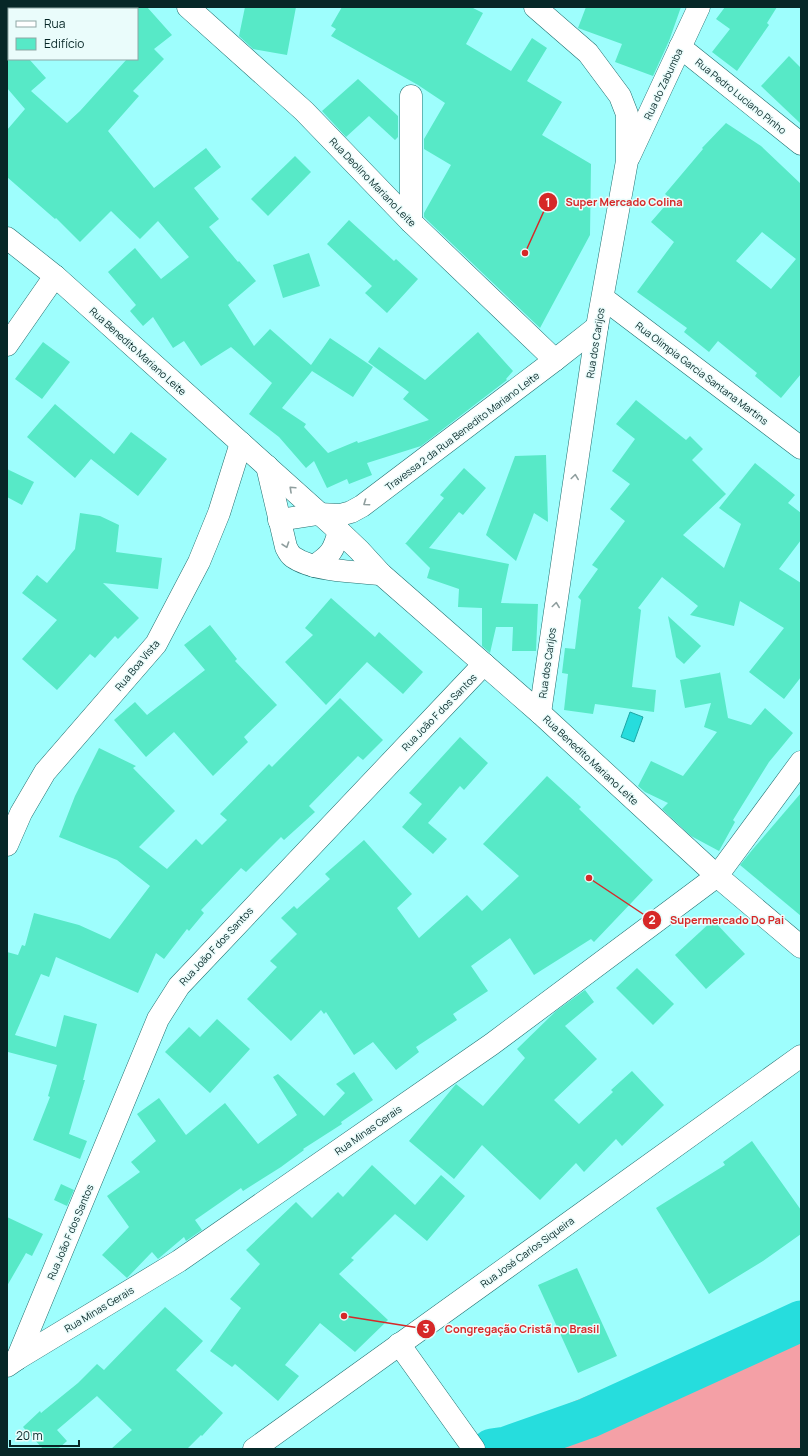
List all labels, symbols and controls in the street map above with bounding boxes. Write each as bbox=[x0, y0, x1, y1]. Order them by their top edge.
legend bbox=[8, 8, 138, 60]
text: Rua bbox=[44, 15, 65, 32]
text: Edifício bbox=[44, 35, 84, 52]
street label: Rua do Zabumba bbox=[640, 46, 686, 122]
street label: Rua Pedro Luciano Pinho bbox=[693, 55, 790, 137]
street label: Rua Deolino Mariano Leite bbox=[327, 134, 419, 230]
callout: Super Mercado Colina bbox=[538, 191, 691, 214]
text: 1 bbox=[545, 194, 551, 211]
text: Super Mercado Colina bbox=[565, 194, 683, 209]
street label: Rua Benedito Mariano Leite bbox=[87, 304, 189, 398]
street label: Rua dos Carijos bbox=[583, 307, 607, 379]
street label: Rua Olimpia Garcia Santana Martins bbox=[633, 318, 771, 428]
street label: Travessa 2 da Rua Benedito Mariano Leite bbox=[382, 368, 542, 494]
one-way arrow bbox=[570, 474, 579, 480]
one-way arrow bbox=[289, 487, 297, 494]
one-way arrow bbox=[363, 498, 370, 505]
one-way arrow bbox=[281, 542, 290, 549]
one-way arrow bbox=[551, 602, 560, 608]
street label: Rua dos Carijos bbox=[535, 627, 559, 699]
street label: Rua Boa Vista bbox=[112, 637, 162, 693]
street label: Rua João F dos Santos bbox=[398, 670, 480, 754]
street label: Rua Benedito Mariano Leite bbox=[540, 712, 642, 808]
street label: Rua João F dos Santos bbox=[176, 904, 256, 988]
callout: Supermercado Do Pai bbox=[642, 909, 792, 932]
text: 2 bbox=[648, 911, 656, 928]
text: Supermercado Do Pai bbox=[670, 912, 784, 927]
street label: Rua Minas Gerais bbox=[332, 1102, 404, 1158]
street label: Rua João F dos Santos bbox=[44, 1182, 96, 1282]
street label: Rua José Carlos Siqueira bbox=[477, 1213, 577, 1291]
street label: Rua Minas Gerais bbox=[62, 1283, 136, 1335]
callout: Congregação Cristã no Brasil bbox=[416, 1317, 607, 1340]
text: 3 bbox=[423, 1320, 430, 1337]
text: Congregação Cristã no Brasil bbox=[445, 1321, 599, 1336]
scale bar bbox=[10, 1422, 79, 1448]
text: 20 m bbox=[16, 1427, 43, 1444]

